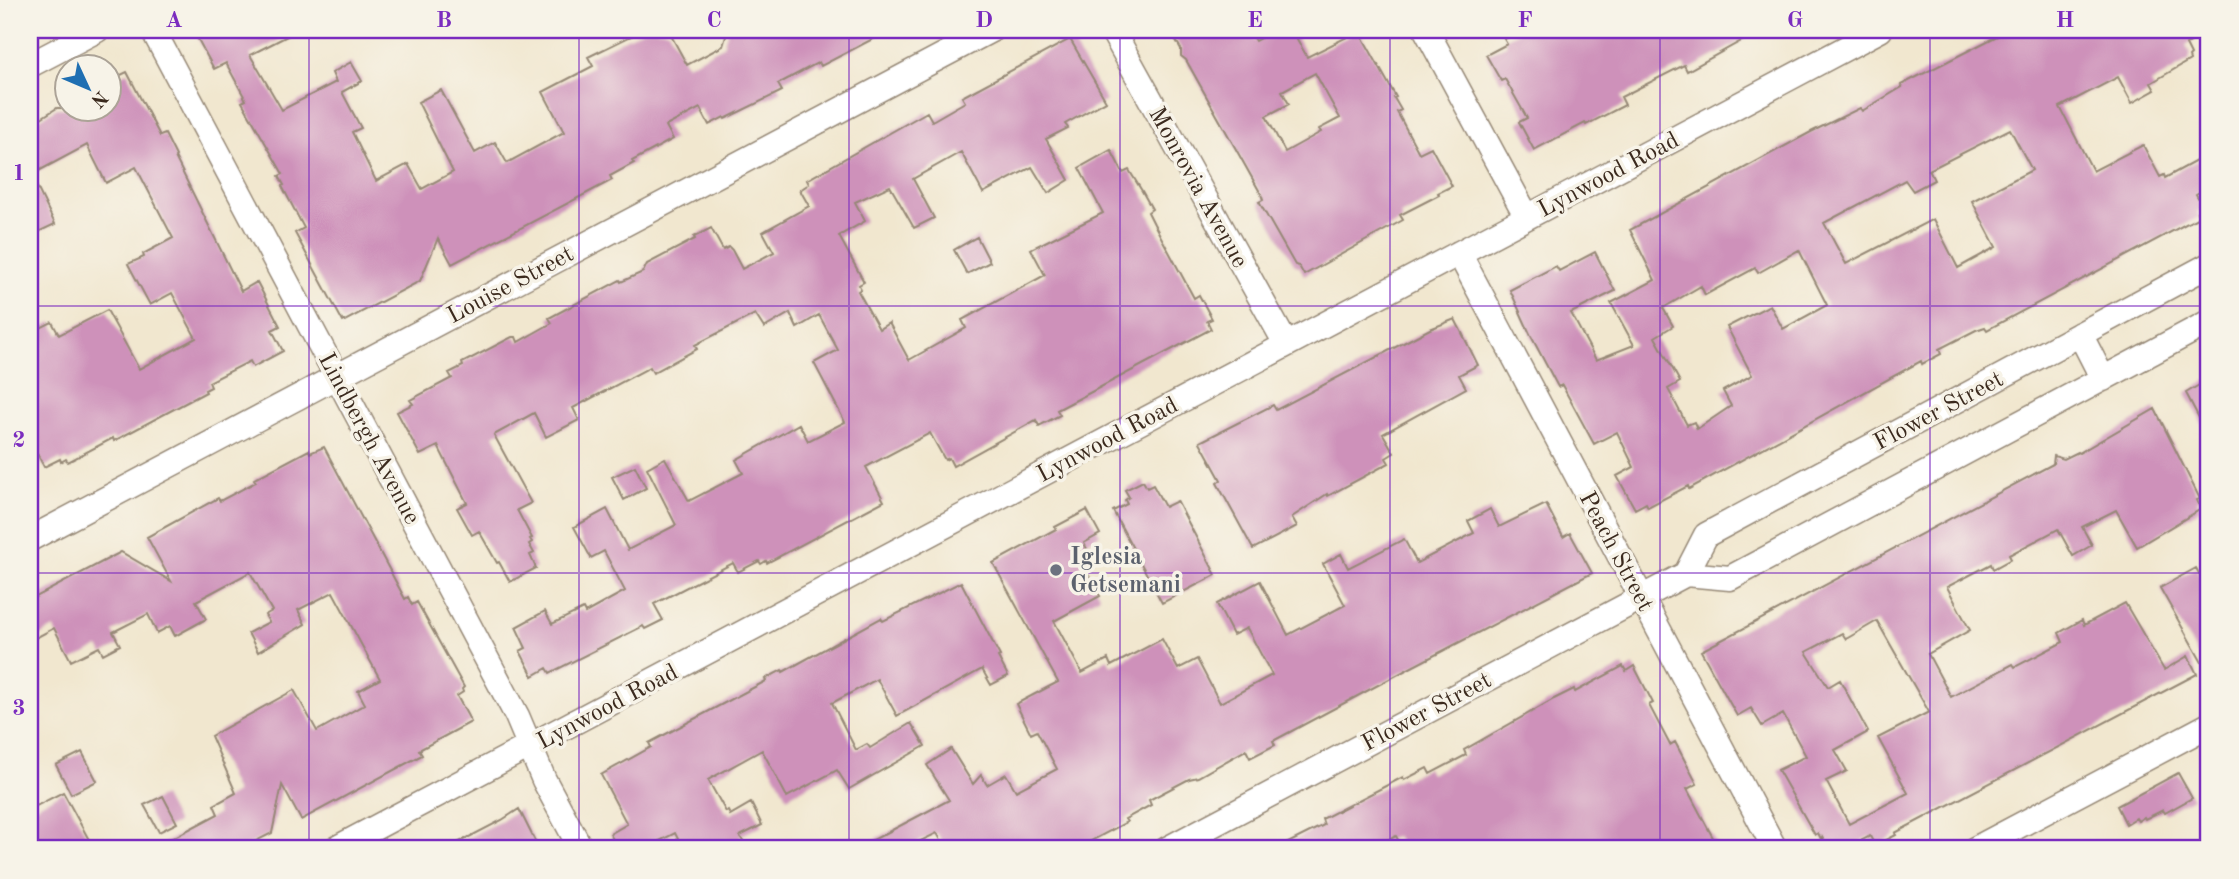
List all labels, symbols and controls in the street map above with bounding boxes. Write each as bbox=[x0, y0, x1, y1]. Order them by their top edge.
text: A bbox=[165, 9, 183, 32]
text: B bbox=[436, 9, 452, 32]
text: C bbox=[706, 9, 722, 32]
text: D bbox=[975, 9, 993, 32]
text: E bbox=[1247, 9, 1263, 32]
text: F bbox=[1517, 9, 1533, 32]
text: G bbox=[1787, 9, 1803, 32]
text: H bbox=[2056, 9, 2074, 32]
north arrow bbox=[52, 52, 122, 122]
text: N bbox=[86, 86, 110, 110]
street label: Monrovia Avenue bbox=[1143, 104, 1251, 272]
street label: Lynwood Road bbox=[1535, 129, 1683, 223]
text: 1 bbox=[12, 162, 26, 185]
street label: Louise Street bbox=[444, 243, 578, 329]
street label: Lindbergh Avenue bbox=[313, 349, 423, 529]
street label: Flower Street bbox=[1870, 368, 2008, 456]
street label: Lynwood Road bbox=[1034, 394, 1182, 488]
text: 2 bbox=[12, 429, 26, 452]
street label: Peach Street bbox=[1574, 488, 1657, 616]
place label: Iglesia Getsemani bbox=[1070, 546, 1181, 598]
marker: Iglesia Getsemani bbox=[1048, 562, 1064, 578]
street label: Lynwood Road bbox=[534, 661, 682, 755]
street label: Flower Street bbox=[1358, 669, 1496, 757]
text: 3 bbox=[12, 697, 26, 720]

